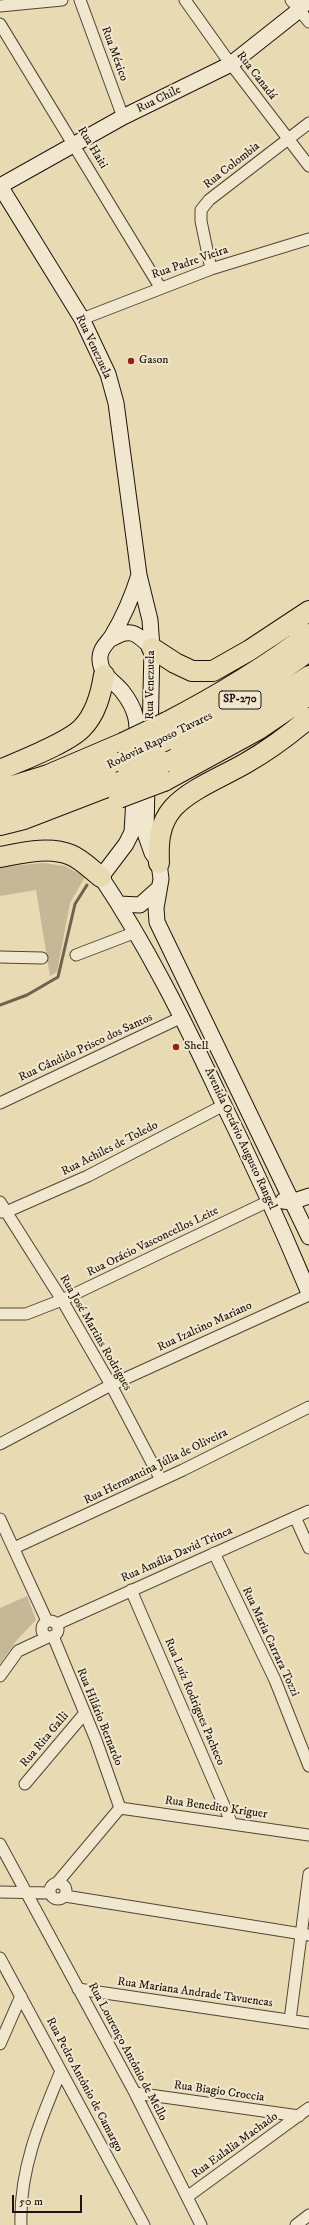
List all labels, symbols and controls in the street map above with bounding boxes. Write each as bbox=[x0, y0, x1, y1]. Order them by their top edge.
street label: Rua México bbox=[97, 25, 131, 83]
street label: Rua Canadá bbox=[233, 49, 279, 103]
street label: Rua Chile bbox=[135, 83, 183, 117]
street label: Rua Haiti bbox=[74, 124, 110, 172]
street label: Rua Colombia bbox=[201, 140, 263, 192]
street label: Rua Padre Vieira bbox=[150, 243, 230, 283]
street label: Rua Venezuela bbox=[72, 313, 114, 381]
place label: Gason bbox=[139, 354, 169, 368]
marker: Gason bbox=[126, 356, 136, 366]
street label: Rua Venezuela bbox=[143, 650, 159, 720]
road number: SP-270 bbox=[219, 691, 261, 709]
street label: Rodovia Raposo Tavares bbox=[105, 709, 215, 773]
street label: Rua Cândido Prisco dos Santos bbox=[17, 1011, 155, 1085]
place label: Shell bbox=[184, 1040, 209, 1054]
marker: Shell bbox=[171, 1042, 181, 1052]
street label: Avenida Octávio Augusto Rangel bbox=[201, 1066, 279, 1212]
street label: Rua Achiles de Toledo bbox=[59, 1118, 161, 1180]
street label: Rua Orácio Vasconcellos Leite bbox=[85, 1204, 221, 1280]
street label: Rua José Martins Rodrigues bbox=[56, 1272, 134, 1394]
street label: Rua Izaltino Mariano bbox=[155, 1299, 255, 1355]
street label: Rua Hermantina Júlia de Oliveira bbox=[82, 1426, 230, 1508]
street label: Rua Amália David Trinca bbox=[119, 1524, 235, 1586]
street label: Rua Maria Carrara Tozzi bbox=[238, 1585, 302, 1699]
street label: Rua Luíz Rodrigues Pacheco bbox=[161, 1636, 227, 1768]
street label: Rua Hilário Bernardo bbox=[73, 1666, 125, 1768]
street label: Rua Rita Galli bbox=[18, 1709, 72, 1771]
street label: Rua Benedito Kriguer bbox=[164, 1794, 268, 1822]
street label: Rua Mariana Andrade Tavuencas bbox=[116, 1975, 274, 2011]
street label: Rua Lourenço Antônio de Mello bbox=[84, 1980, 170, 2124]
street label: Rua Pedro Antônio de Camargo bbox=[42, 2015, 126, 2155]
street label: Rua Biagio Croccia bbox=[173, 2079, 265, 2105]
street label: Rua Eulalia Machado bbox=[189, 2110, 281, 2182]
scale bar bbox=[14, 2187, 84, 2213]
text: 50 m bbox=[19, 2194, 43, 2209]

